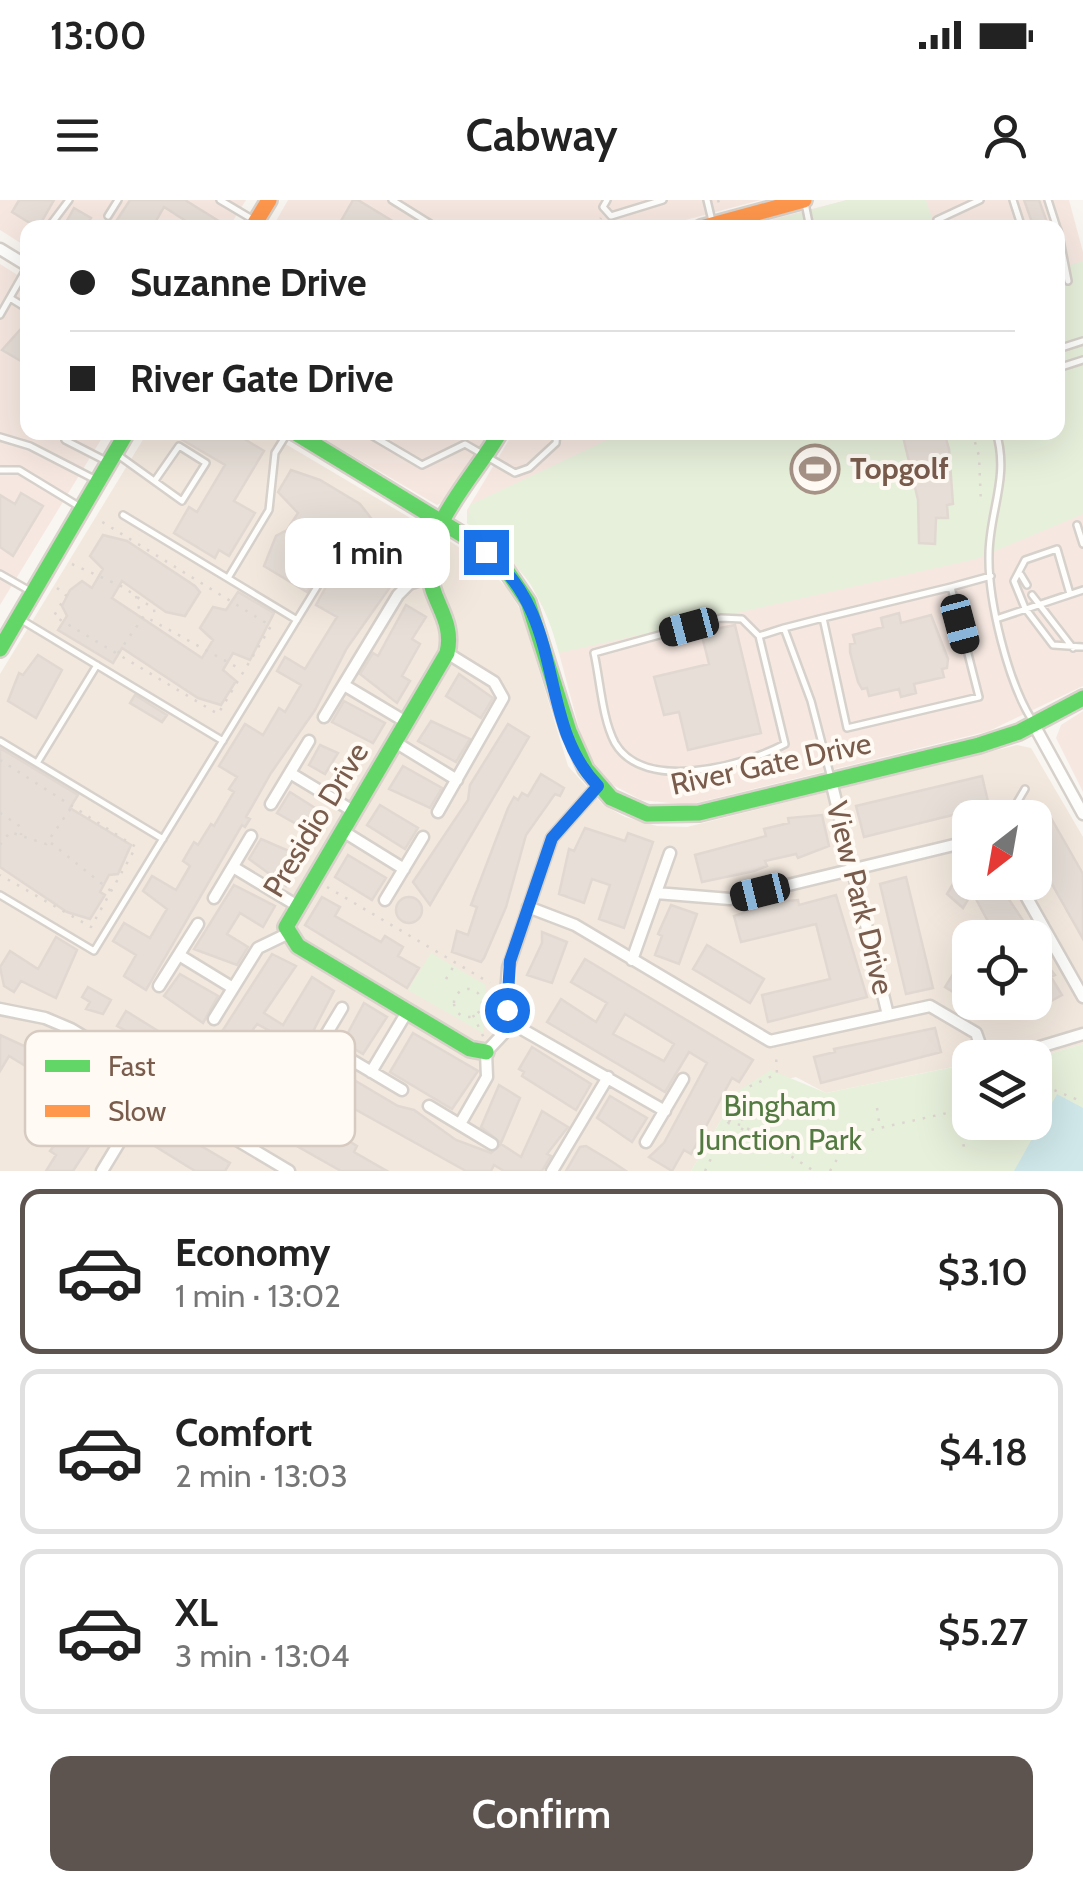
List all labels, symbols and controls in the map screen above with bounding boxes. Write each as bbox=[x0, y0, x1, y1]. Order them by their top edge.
text: 13:00 bbox=[50, 12, 147, 59]
icon: menu bbox=[50, 108, 105, 163]
text: Cabway bbox=[465, 108, 618, 162]
icon: person bbox=[978, 108, 1033, 163]
text: Suzanne Drive bbox=[130, 259, 367, 306]
text: River Gate Drive bbox=[130, 355, 394, 402]
sports icon: Topgolf bbox=[789, 443, 841, 495]
place label: Topgolf bbox=[850, 450, 949, 487]
callout: 1 min bbox=[286, 517, 451, 587]
route end bbox=[464, 530, 509, 575]
text: 1 min bbox=[332, 533, 403, 572]
car bbox=[938, 591, 982, 657]
car bbox=[656, 605, 722, 649]
street label: River Gate Drive bbox=[667, 724, 875, 803]
street label: Presidio Drive bbox=[255, 736, 376, 904]
street label: View Park Drive bbox=[819, 797, 902, 998]
north arrow bbox=[952, 800, 1052, 900]
map controls bbox=[952, 800, 1052, 1140]
car bbox=[727, 870, 793, 914]
button: locate bbox=[952, 920, 1052, 1020]
route start bbox=[485, 988, 530, 1033]
legend bbox=[25, 1031, 355, 1146]
button: layers bbox=[952, 1040, 1052, 1140]
text: Fast bbox=[108, 1049, 156, 1083]
park label: Bingham Junction Park bbox=[697, 1087, 863, 1158]
text: Slow bbox=[108, 1094, 166, 1128]
icon: car bbox=[55, 1227, 145, 1317]
text: Economy bbox=[175, 1229, 330, 1276]
text: $3.10 bbox=[938, 1248, 1028, 1295]
text: 1 min · 13:02 bbox=[175, 1276, 341, 1315]
icon: car bbox=[55, 1407, 145, 1497]
text: Comfort bbox=[175, 1409, 312, 1456]
text: $4.18 bbox=[939, 1428, 1028, 1475]
text: 2 min · 13:03 bbox=[175, 1456, 348, 1495]
icon: car bbox=[55, 1587, 145, 1677]
text: XL bbox=[175, 1589, 218, 1636]
text: $5.27 bbox=[938, 1608, 1028, 1655]
text: 3 min · 13:04 bbox=[175, 1636, 350, 1675]
button: Confirm bbox=[50, 1756, 1033, 1871]

